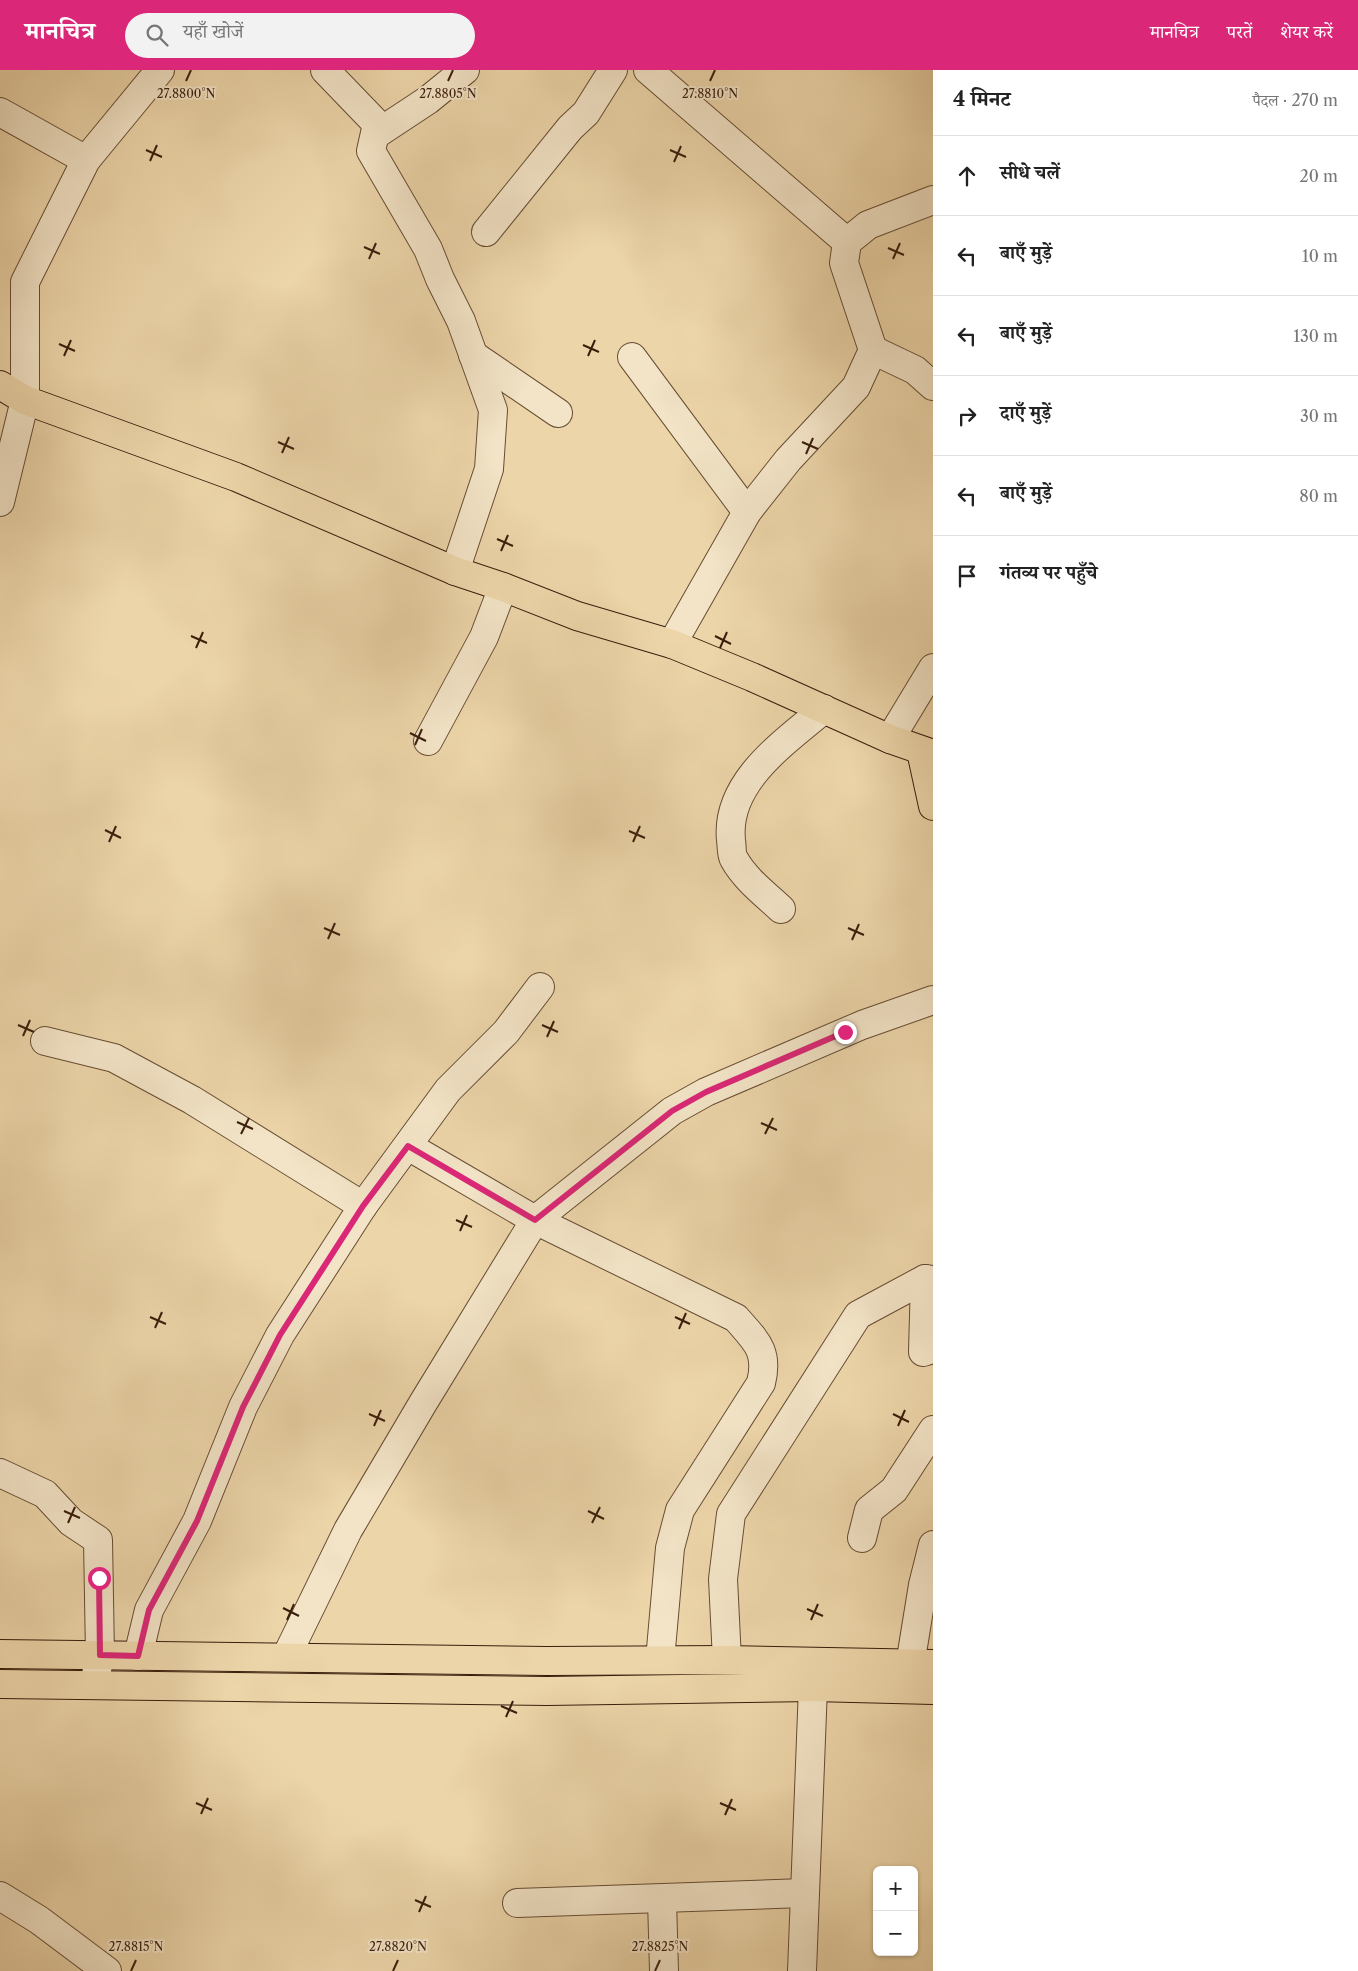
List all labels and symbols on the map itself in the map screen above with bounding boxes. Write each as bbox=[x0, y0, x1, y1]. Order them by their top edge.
text: 27.8800°N bbox=[157, 86, 215, 101]
text: 27.8805°N bbox=[419, 86, 477, 101]
text: 27.8810°N bbox=[682, 86, 738, 101]
route end bbox=[834, 1021, 857, 1044]
route start bbox=[88, 1567, 111, 1590]
text: 27.8815°N bbox=[108, 1939, 164, 1954]
text: 27.8820°N bbox=[369, 1939, 427, 1954]
text: 27.8825°N bbox=[632, 1939, 689, 1954]

